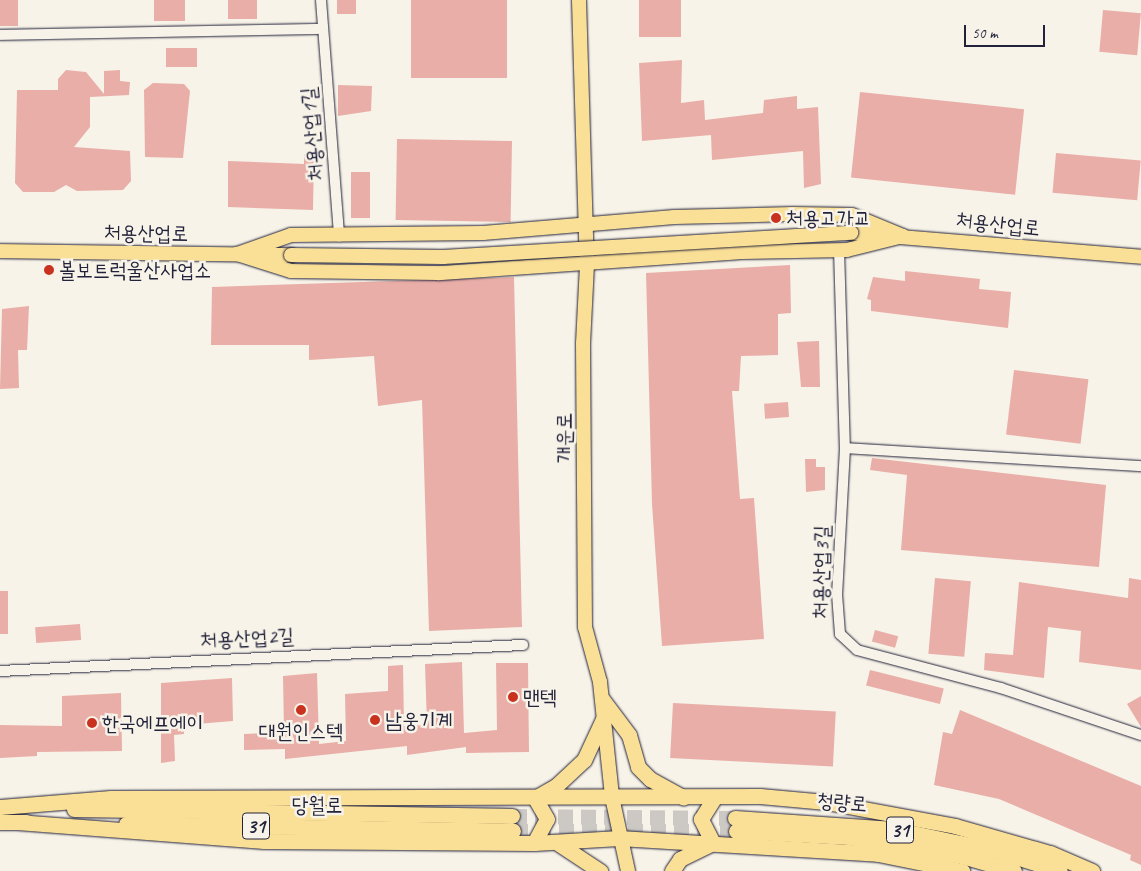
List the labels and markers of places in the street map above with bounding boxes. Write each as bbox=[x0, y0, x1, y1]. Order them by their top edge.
place label: 처용고가교 bbox=[786, 205, 870, 231]
marker: 처용고가교 bbox=[770, 212, 782, 224]
place label: 볼보트럭울산사업소 bbox=[59, 257, 211, 283]
marker: 볼보트럭울산사업소 bbox=[43, 264, 55, 276]
place label: 맨텍 bbox=[523, 684, 557, 710]
marker: 맨텍 bbox=[507, 691, 519, 703]
marker: 대원인스텍 bbox=[295, 704, 307, 716]
place label: 남웅기계 bbox=[385, 707, 453, 733]
place label: 한국에프에이 bbox=[102, 710, 203, 736]
marker: 남웅기계 bbox=[369, 714, 381, 726]
marker: 한국에프에이 bbox=[86, 717, 98, 729]
place label: 대원인스텍 bbox=[259, 718, 343, 744]

